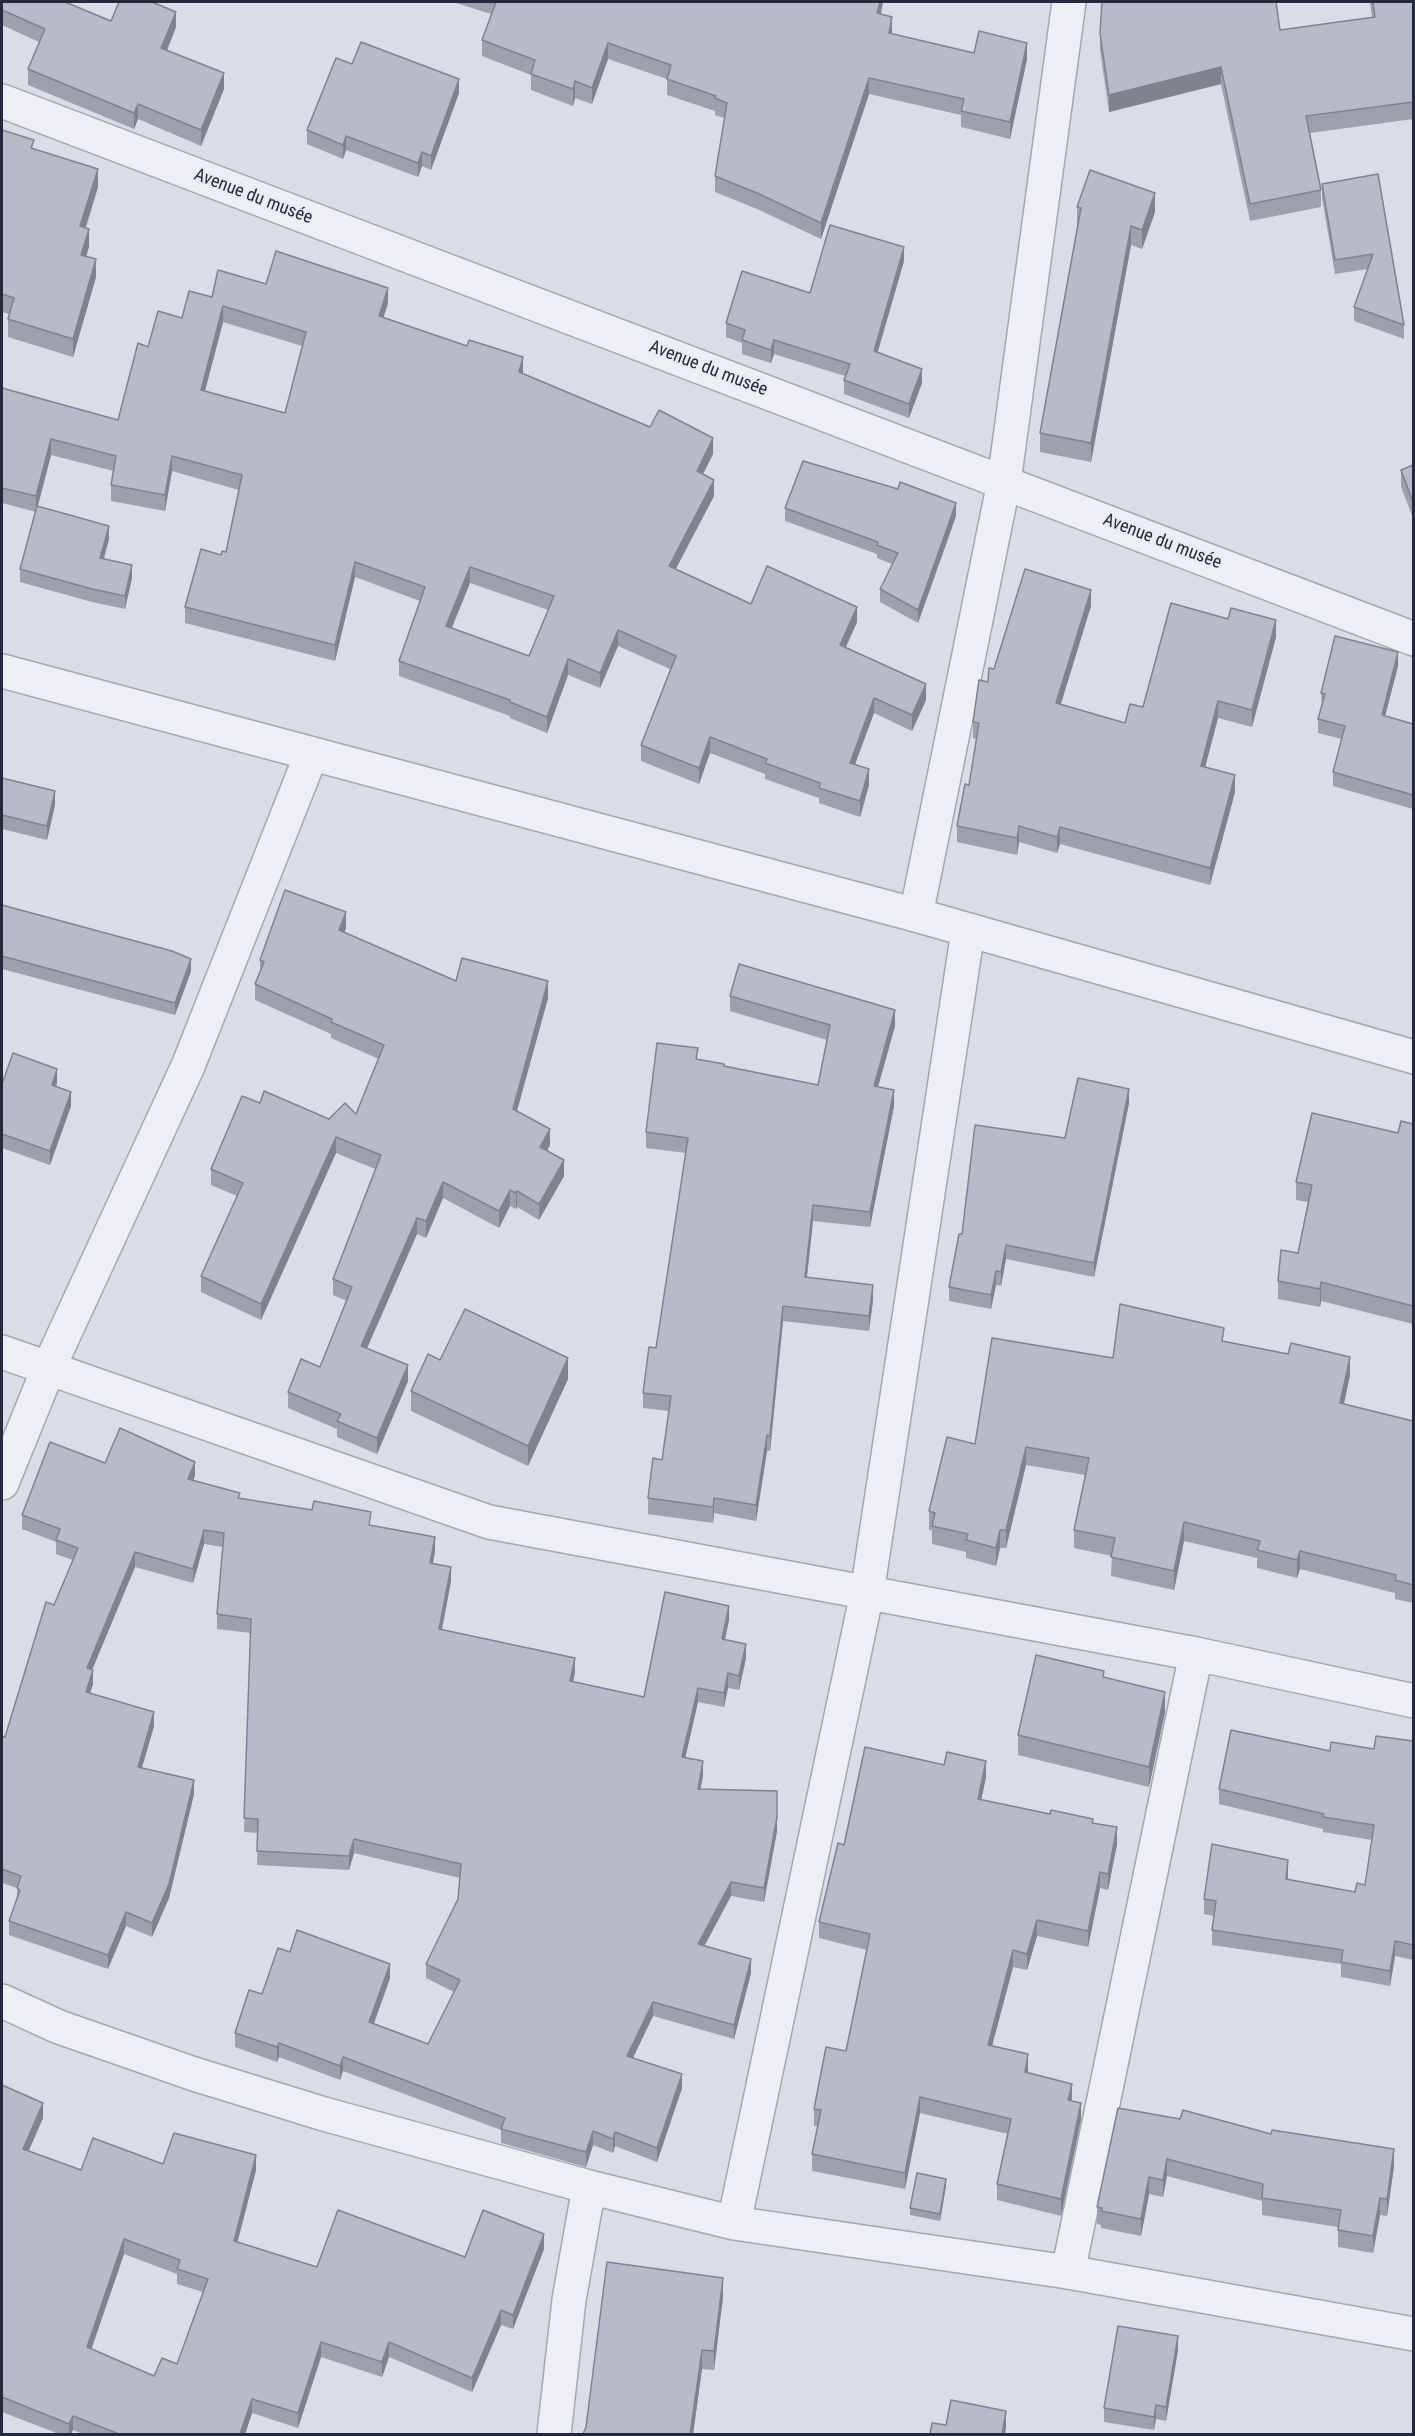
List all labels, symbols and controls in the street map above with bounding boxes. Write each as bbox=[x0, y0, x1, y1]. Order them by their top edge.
street label: Avenue du musée bbox=[191, 165, 315, 229]
street label: Avenue du musée bbox=[646, 337, 770, 401]
street label: Avenue du musée bbox=[1100, 510, 1224, 574]

